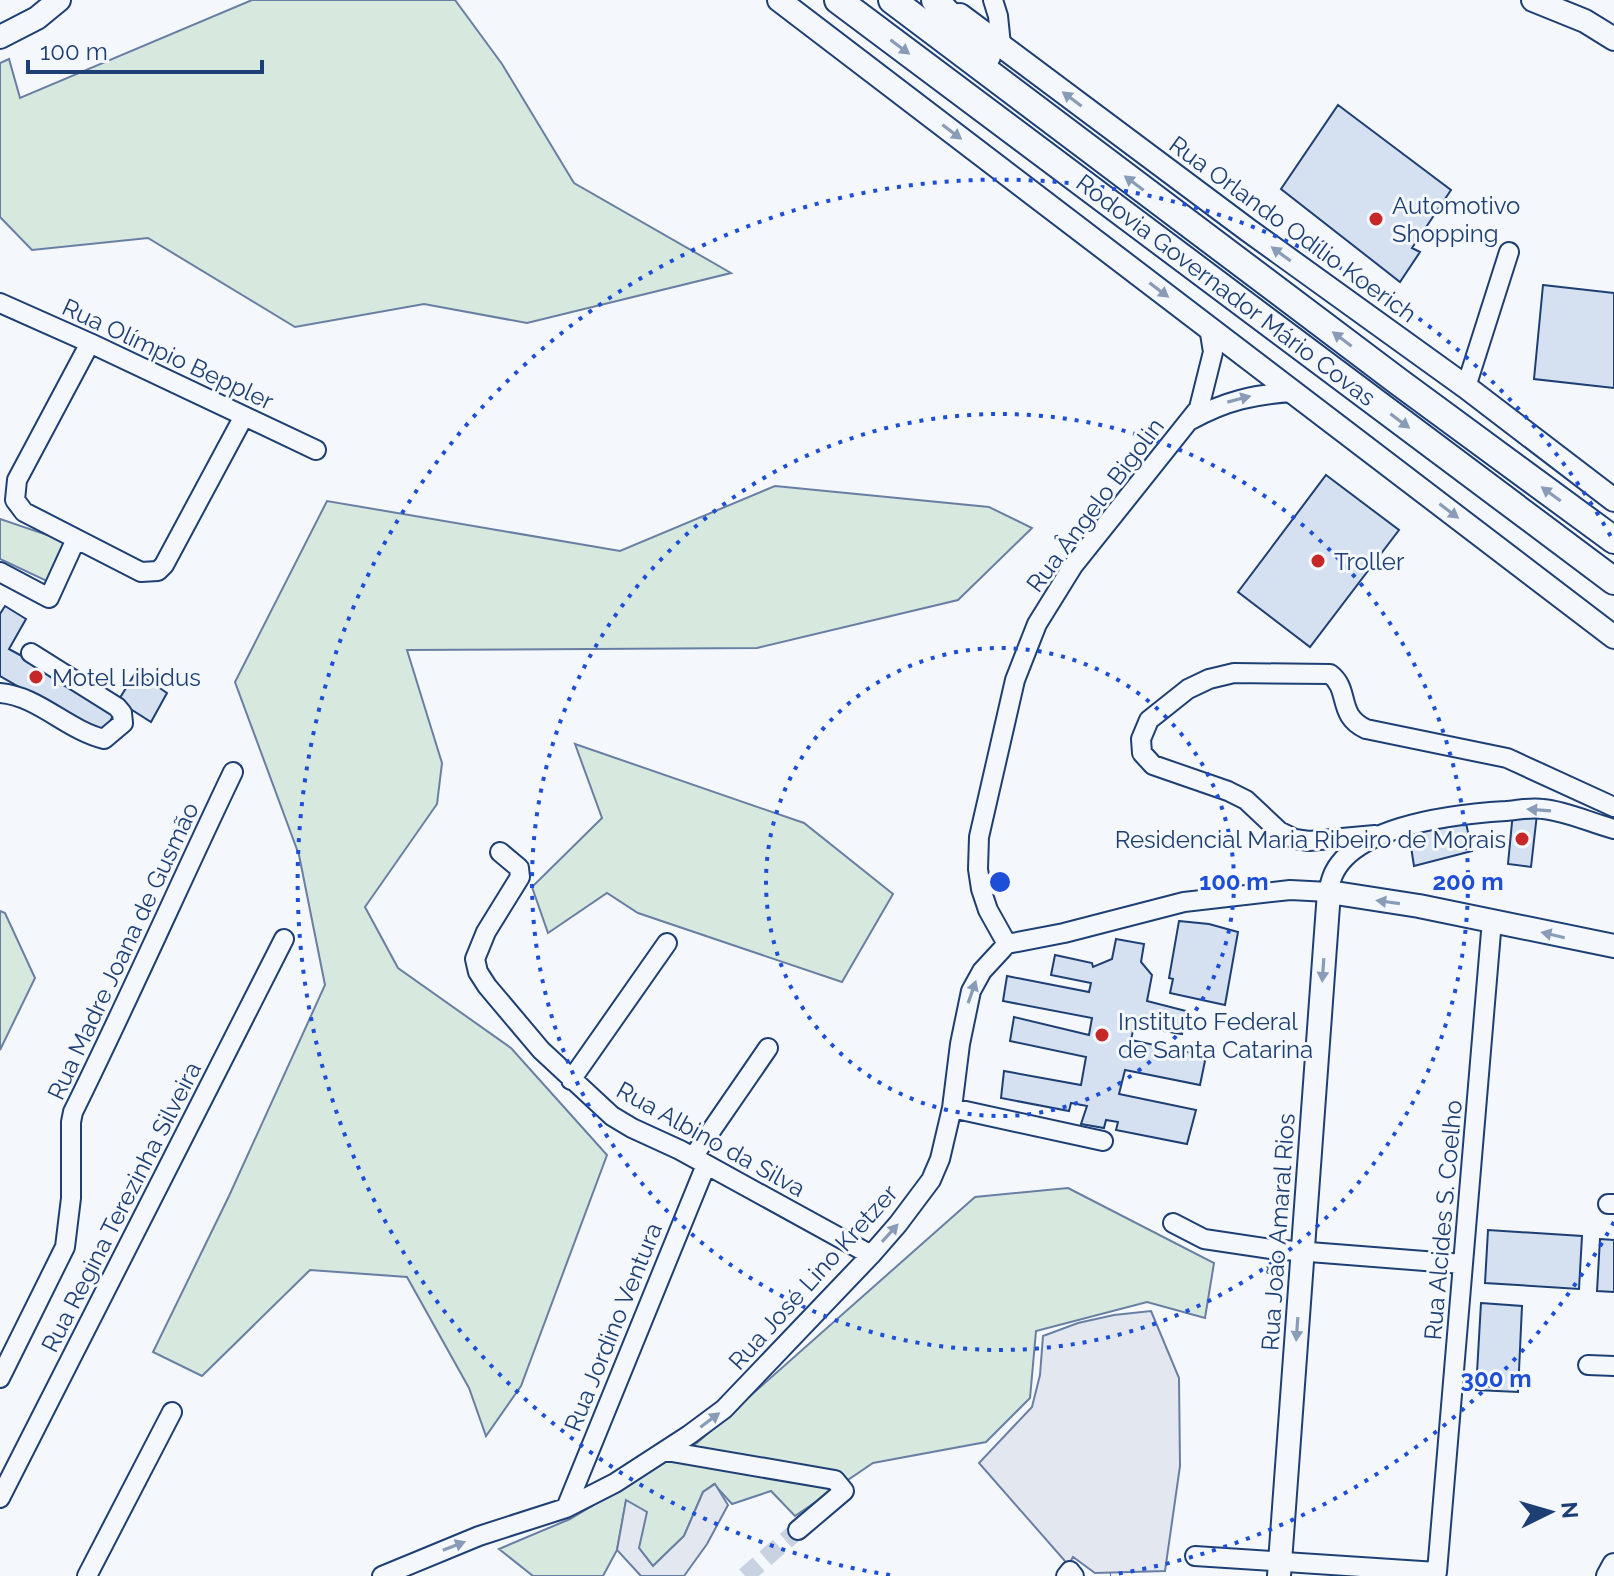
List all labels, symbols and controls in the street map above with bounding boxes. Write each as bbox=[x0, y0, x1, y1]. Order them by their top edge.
scale bar bbox=[28, 24, 262, 74]
text: 100 m bbox=[40, 37, 108, 66]
one-way arrow bbox=[890, 38, 911, 54]
one-way arrow bbox=[1062, 92, 1083, 107]
one-way arrow bbox=[942, 124, 962, 140]
street label: Rua Orlando Odílio Koerich bbox=[1164, 130, 1422, 328]
street label: Rodovia Governador Mário Covas bbox=[1071, 168, 1381, 412]
one-way arrow bbox=[1124, 175, 1145, 191]
place label: Automotivo Shopping bbox=[1392, 191, 1520, 248]
marker: Automotivo Shopping bbox=[1367, 210, 1385, 228]
one-way arrow bbox=[1271, 247, 1292, 262]
one-way arrow bbox=[1149, 281, 1169, 297]
street label: Rua Olímpio Beppler bbox=[58, 292, 279, 416]
one-way arrow bbox=[1332, 332, 1352, 348]
one-way arrow bbox=[1227, 392, 1251, 405]
street label: Rua Ângelo Bigolin bbox=[1020, 412, 1170, 598]
one-way arrow bbox=[1390, 412, 1410, 428]
one-way arrow bbox=[1540, 486, 1562, 502]
one-way arrow bbox=[1439, 503, 1459, 519]
place label: Troller bbox=[1334, 547, 1405, 576]
marker: Troller bbox=[1309, 552, 1327, 570]
place label: Motel Libidus bbox=[52, 663, 201, 692]
marker: Motel Libidus bbox=[27, 668, 45, 686]
street label: Rua Madre Joana de Gusmão bbox=[41, 798, 205, 1104]
one-way arrow bbox=[1526, 804, 1551, 817]
place label: Residencial Maria Ribeiro de Morais bbox=[1115, 825, 1506, 854]
marker: Residencial Maria Ribeiro de Morais bbox=[1513, 830, 1531, 848]
text: 100 m bbox=[1199, 867, 1269, 896]
text: 200 m bbox=[1432, 867, 1504, 896]
centre of rings bbox=[986, 868, 1014, 896]
one-way arrow bbox=[1375, 895, 1400, 908]
one-way arrow bbox=[1540, 928, 1565, 941]
one-way arrow bbox=[1316, 958, 1329, 983]
one-way arrow bbox=[967, 980, 979, 1004]
place label: Instituto Federal de Santa Catarina bbox=[1118, 1007, 1313, 1064]
marker: Instituto Federal de Santa Catarina bbox=[1093, 1026, 1111, 1044]
street label: Rua Regina Terezinha Silveira bbox=[35, 1057, 207, 1357]
street label: Rua Albino da Silva bbox=[612, 1075, 810, 1203]
street label: Rua Alcides S. Coelho bbox=[1418, 1099, 1468, 1341]
street label: Rua João Amaral Rios bbox=[1255, 1112, 1301, 1352]
street label: Rua José Lino Kretzer bbox=[722, 1178, 904, 1375]
street label: Rua Jordino Ventura bbox=[558, 1219, 668, 1435]
one-way arrow bbox=[881, 1223, 899, 1242]
one-way arrow bbox=[1290, 1317, 1303, 1342]
text: 300 m bbox=[1461, 1364, 1531, 1393]
one-way arrow bbox=[700, 1412, 720, 1428]
north arrow bbox=[1510, 1472, 1590, 1552]
text: N bbox=[1556, 1501, 1584, 1520]
one-way arrow bbox=[442, 1539, 466, 1552]

